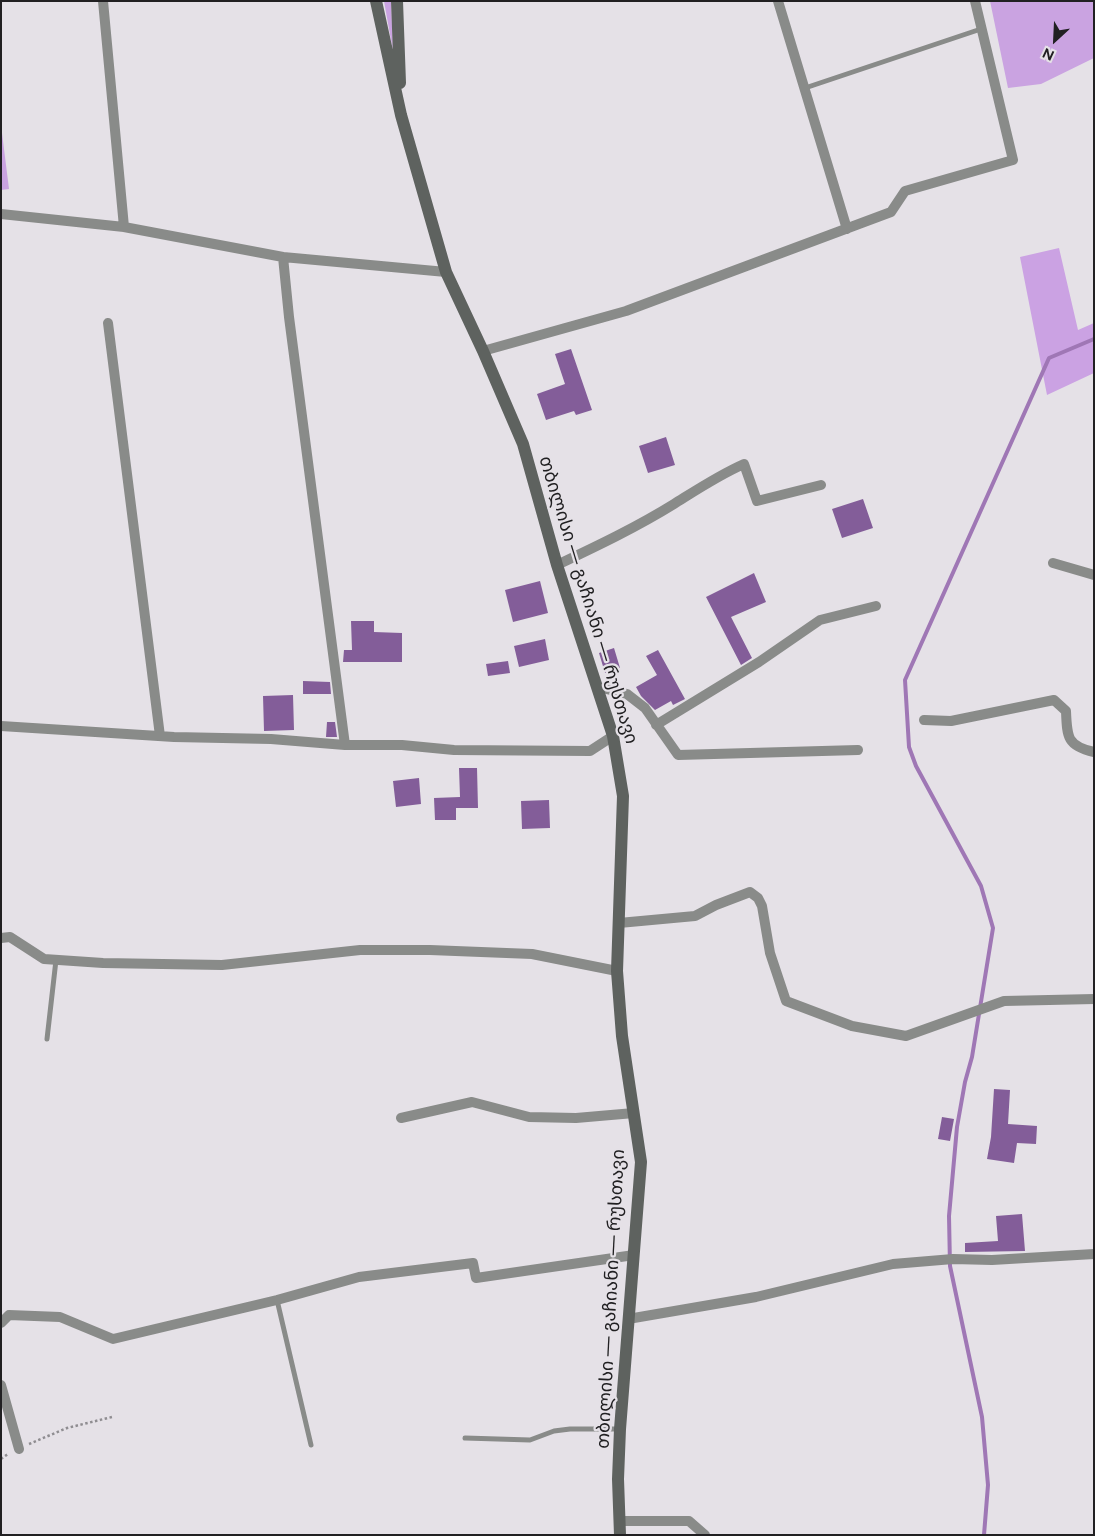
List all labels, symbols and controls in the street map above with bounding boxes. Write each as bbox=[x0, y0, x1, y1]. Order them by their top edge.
north arrow bbox=[1030, 15, 1080, 65]
text: N bbox=[1040, 44, 1057, 64]
street label: თბილისი — გაჩიანი — რუსთავი bbox=[534, 453, 642, 747]
street label: თბილისი — გაჩიანი — რუსთავი bbox=[592, 1149, 630, 1449]

